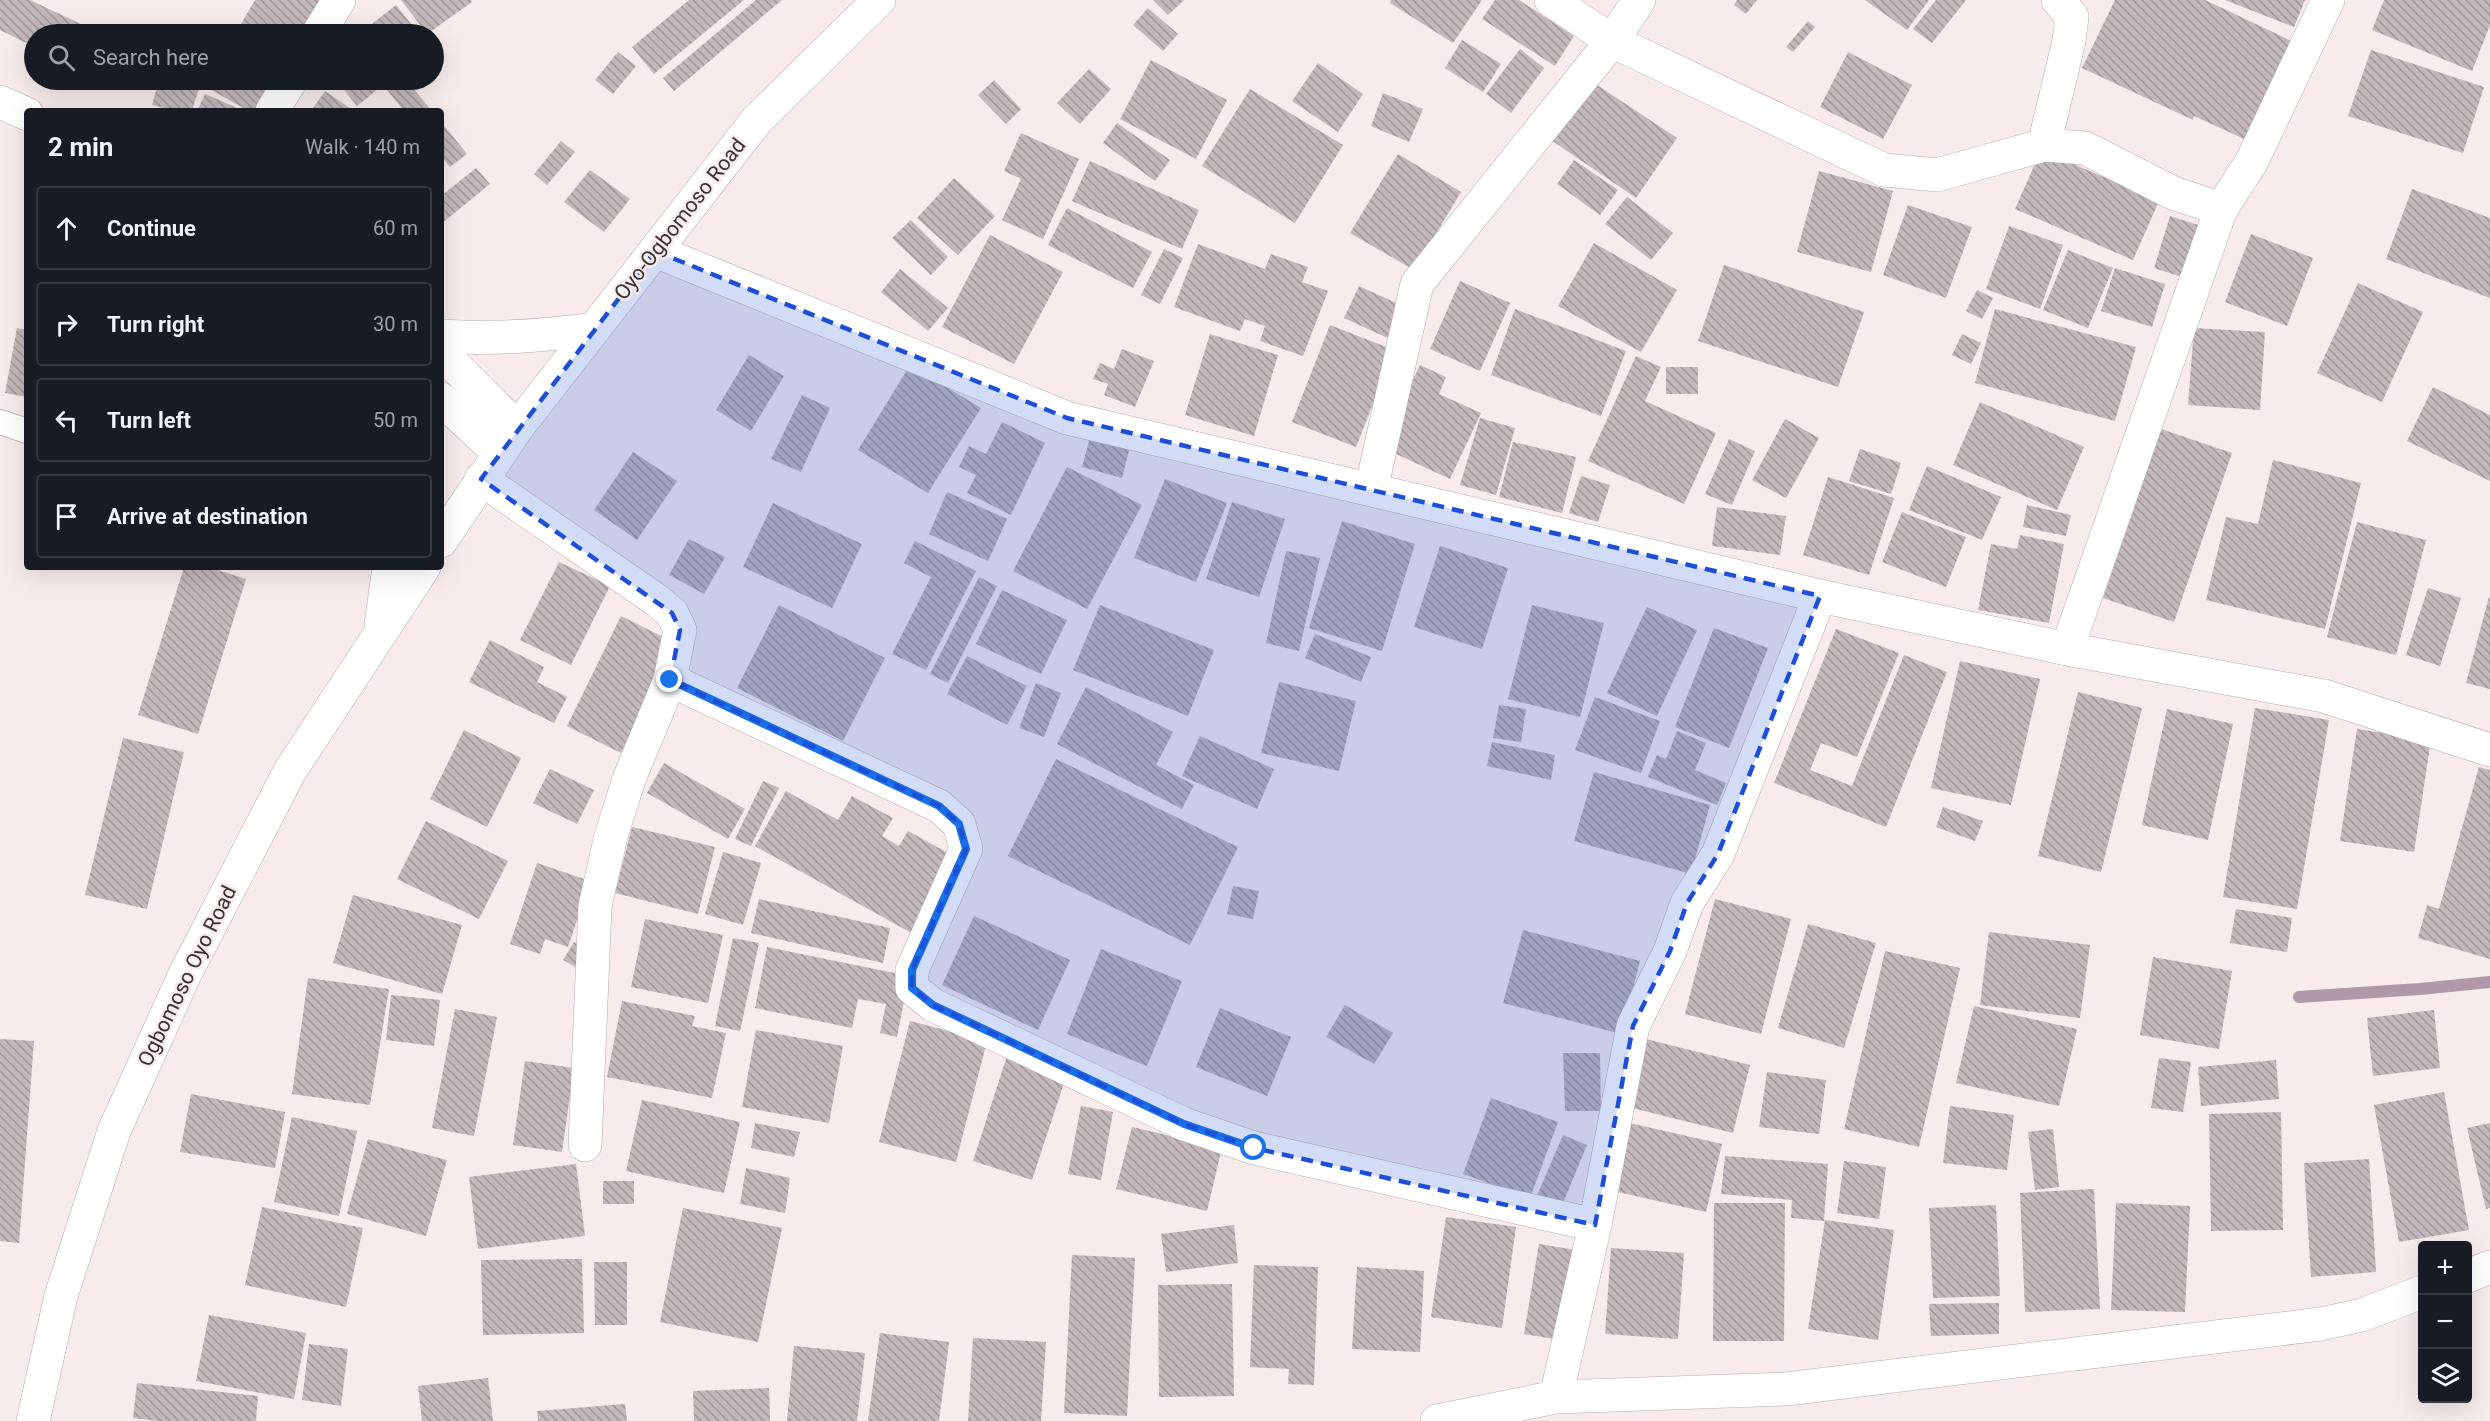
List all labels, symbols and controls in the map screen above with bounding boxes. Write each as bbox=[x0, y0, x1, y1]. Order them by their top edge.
search box bbox=[24, 24, 444, 90]
icon: search bbox=[45, 41, 78, 74]
text: Search here bbox=[93, 45, 209, 70]
text: 2 min bbox=[48, 132, 113, 162]
street label: Oyo-Ogbomoso Road bbox=[609, 133, 751, 305]
text: Walk · 140 m bbox=[305, 135, 420, 159]
icon: ahead bbox=[50, 212, 83, 245]
text: Continue bbox=[107, 216, 196, 241]
text: 60 m bbox=[373, 216, 418, 240]
icon: right bbox=[50, 308, 83, 341]
text: Turn right bbox=[107, 312, 204, 337]
text: 30 m bbox=[373, 312, 418, 336]
icon: left bbox=[50, 404, 83, 437]
text: Turn left bbox=[107, 408, 191, 433]
text: 50 m bbox=[373, 408, 418, 432]
icon: arrive bbox=[50, 500, 83, 533]
text: Arrive at destination bbox=[107, 504, 308, 529]
route end bbox=[656, 666, 682, 692]
street label: Ogbomoso Oyo Road bbox=[133, 882, 241, 1070]
route start bbox=[1240, 1134, 1266, 1160]
map controls bbox=[2418, 1241, 2472, 1403]
button: + bbox=[2418, 1241, 2472, 1295]
button: − bbox=[2418, 1295, 2472, 1349]
button: layers bbox=[2418, 1349, 2472, 1403]

